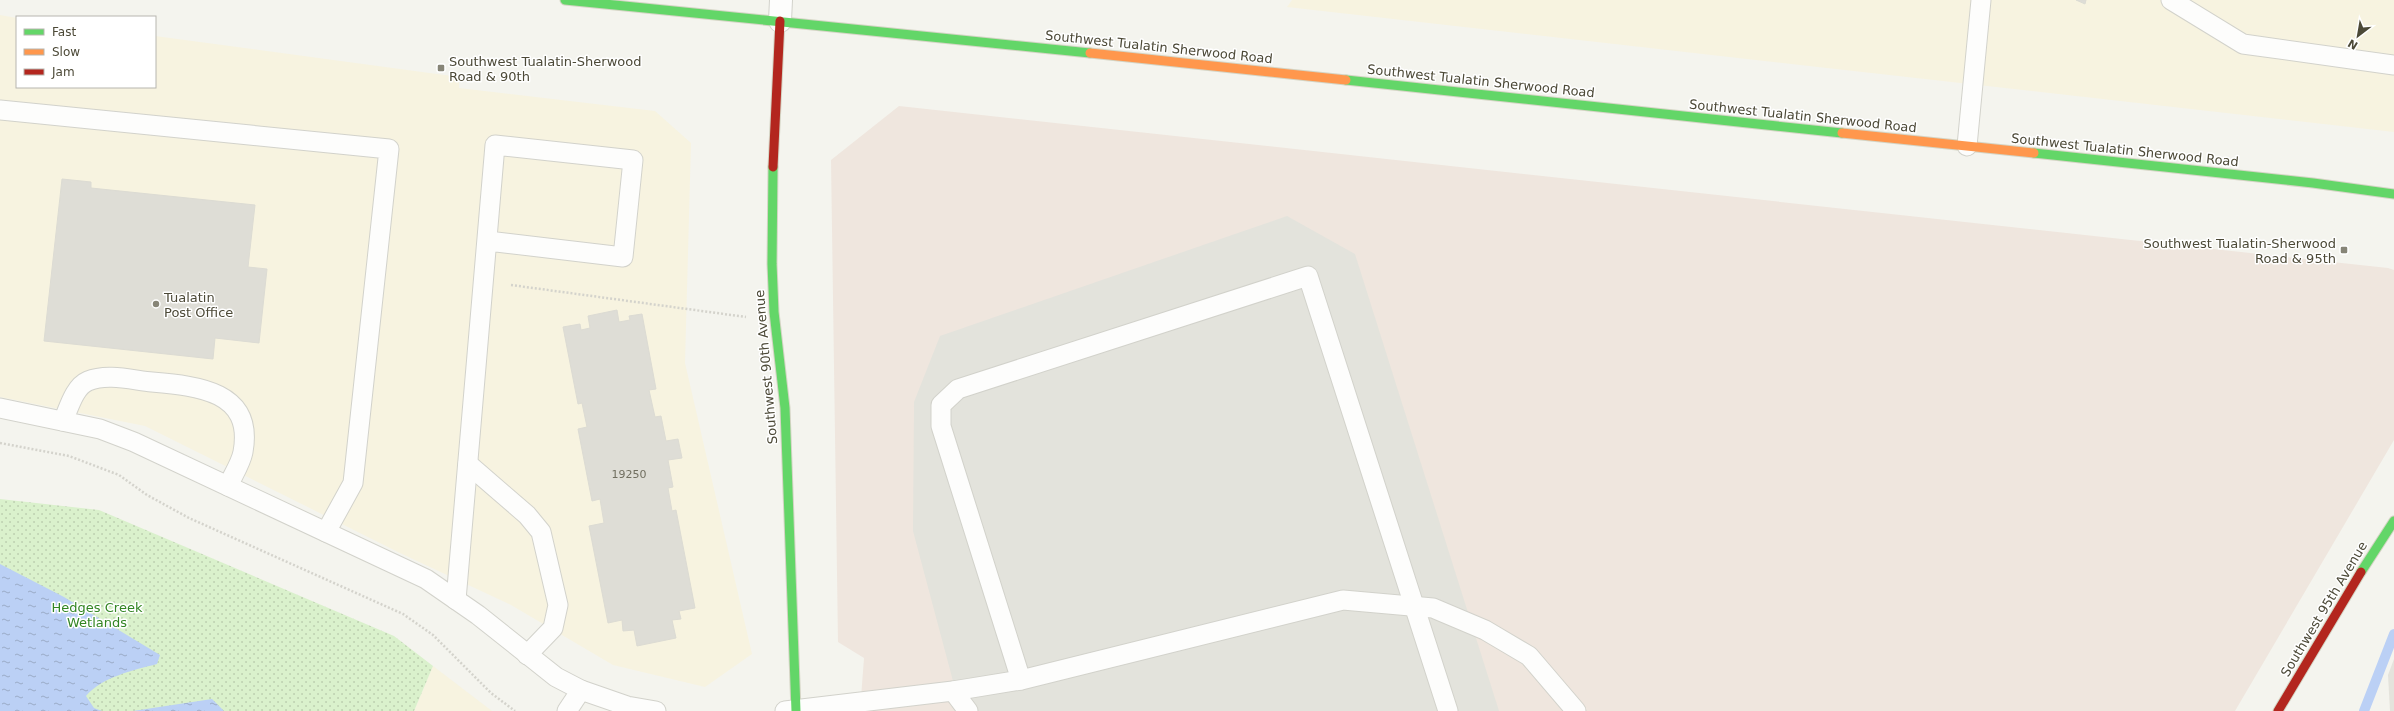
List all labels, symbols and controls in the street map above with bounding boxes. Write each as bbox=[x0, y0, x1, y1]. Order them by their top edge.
legend bbox=[16, 16, 156, 88]
north arrow bbox=[2338, 16, 2378, 56]
text: Fast bbox=[52, 25, 76, 39]
street label: Southwest Tualatin Sherwood Road bbox=[1045, 28, 1273, 66]
text: N bbox=[2346, 36, 2360, 52]
text: Slow bbox=[52, 45, 80, 59]
place label: Southwest Tualatin-Sherwood Road & 90th bbox=[449, 54, 641, 84]
street label: Southwest Tualatin Sherwood Road bbox=[1367, 62, 1595, 100]
marker: Southwest Tualatin-Sherwood Road & 90th bbox=[436, 63, 446, 73]
text: Jam bbox=[51, 65, 75, 79]
street label: Southwest Tualatin Sherwood Road bbox=[1689, 97, 1917, 135]
street label: Southwest Tualatin Sherwood Road bbox=[2011, 131, 2239, 169]
place label: Southwest Tualatin-Sherwood Road & 95th bbox=[2144, 236, 2336, 266]
marker: Southwest Tualatin-Sherwood Road & 95th bbox=[2339, 245, 2349, 255]
street label: Southwest 90th Avenue bbox=[752, 289, 780, 445]
place label: Tualatin Post Office bbox=[163, 290, 233, 320]
marker: Tualatin Post Office bbox=[151, 299, 161, 309]
house number: 19250 bbox=[612, 468, 647, 481]
street label: Southwest 95th Avenue bbox=[2278, 539, 2370, 679]
park label: Hedges Creek Wetlands bbox=[52, 600, 143, 630]

